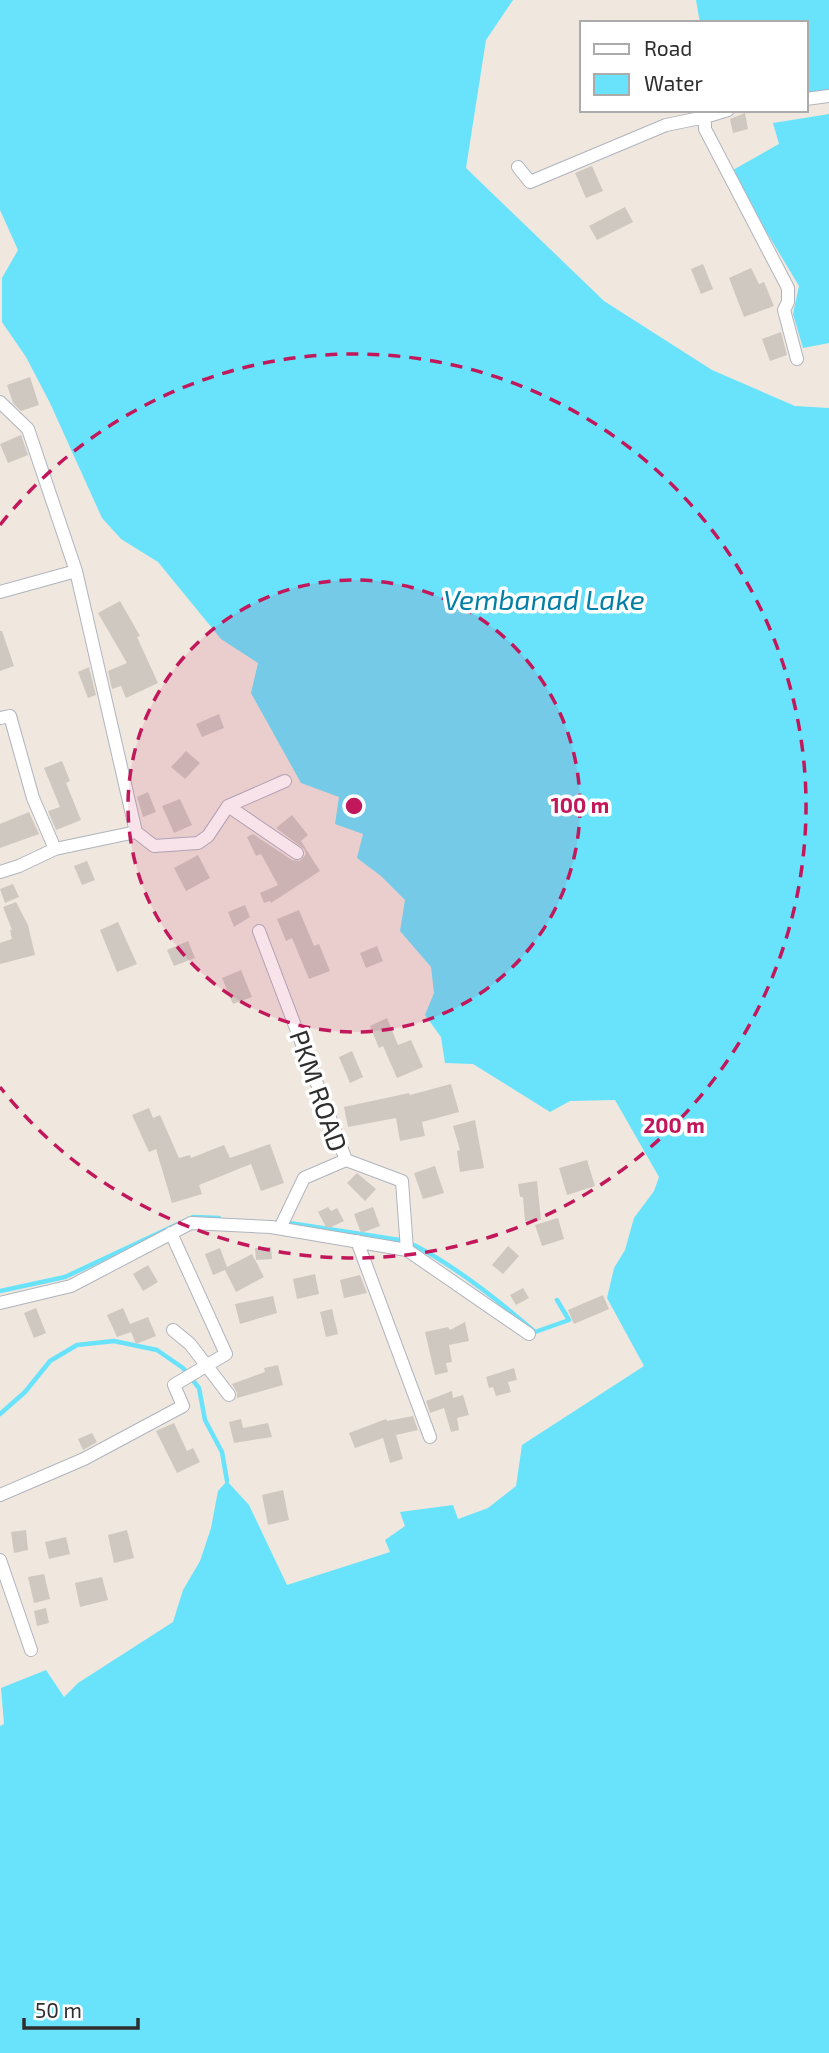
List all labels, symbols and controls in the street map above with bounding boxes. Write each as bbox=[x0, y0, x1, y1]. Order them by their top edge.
legend bbox=[580, 21, 808, 112]
text: Road bbox=[644, 35, 692, 60]
text: Water bbox=[644, 70, 703, 95]
water label: Vembanad Lake bbox=[443, 582, 645, 616]
text: 100 m bbox=[551, 792, 609, 817]
centre of rings bbox=[342, 794, 366, 818]
street label: PKM ROAD bbox=[284, 1026, 355, 1155]
text: 200 m bbox=[643, 1112, 705, 1137]
scale bar bbox=[24, 1986, 138, 2030]
text: 50 m bbox=[35, 1997, 82, 2022]

